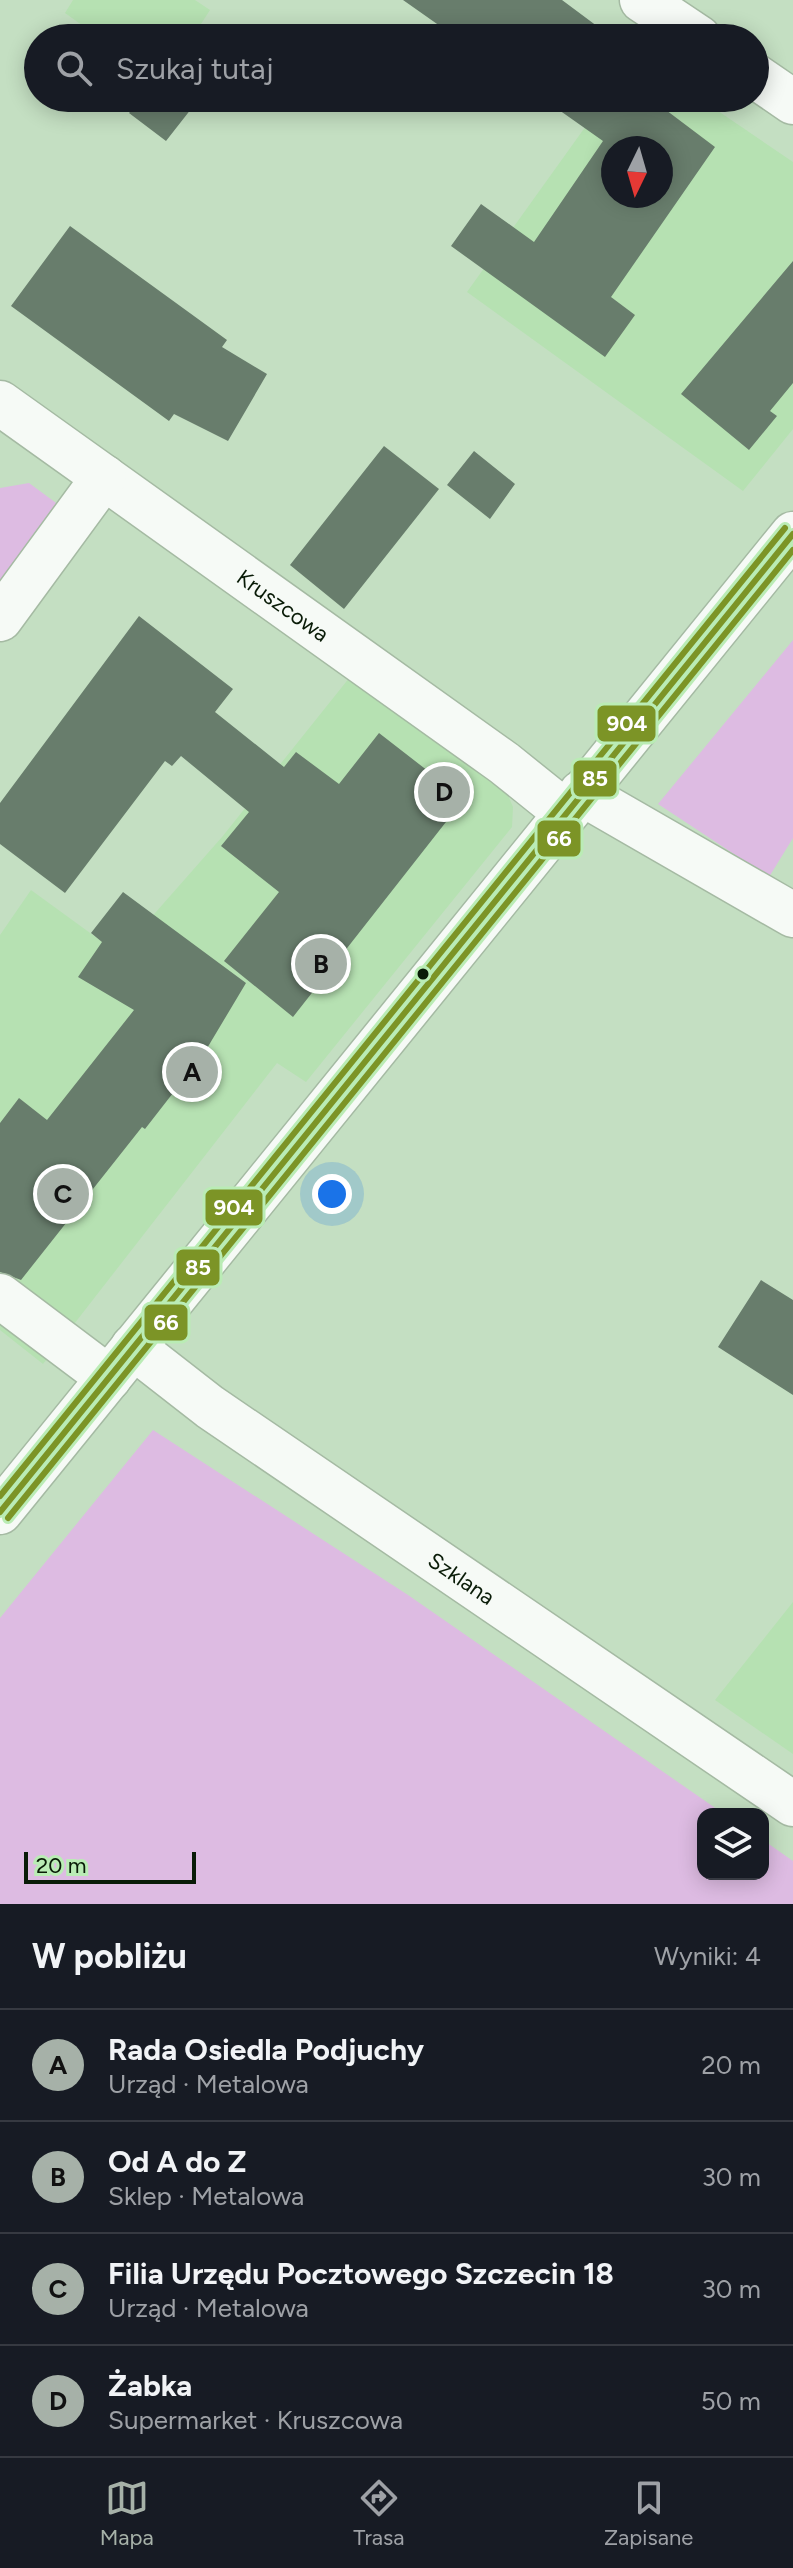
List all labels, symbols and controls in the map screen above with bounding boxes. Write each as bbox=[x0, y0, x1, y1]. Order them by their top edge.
search box bbox=[24, 24, 769, 112]
icon: search bbox=[52, 46, 96, 90]
text: Szukaj tutaj bbox=[116, 50, 274, 87]
north arrow bbox=[601, 136, 673, 208]
street label: Kruszcowa bbox=[232, 563, 334, 647]
line badge: 904 bbox=[596, 704, 657, 743]
text: 904 bbox=[607, 710, 648, 737]
line badge: 85 bbox=[572, 759, 618, 798]
pin: D bbox=[418, 762, 470, 822]
text: 85 bbox=[582, 765, 608, 792]
line badge: 66 bbox=[536, 819, 582, 858]
text: 66 bbox=[546, 825, 572, 852]
pin: B bbox=[295, 934, 347, 994]
unlabelled marker bbox=[415, 966, 431, 982]
pin: A bbox=[166, 1042, 218, 1102]
pin: C bbox=[37, 1164, 89, 1224]
your location bbox=[312, 1174, 352, 1214]
line badge: 904 bbox=[204, 1188, 264, 1227]
text: 904 bbox=[214, 1194, 255, 1221]
line badge: 85 bbox=[175, 1248, 221, 1287]
text: 85 bbox=[185, 1254, 211, 1281]
line badge: 66 bbox=[143, 1303, 189, 1342]
text: 66 bbox=[153, 1309, 179, 1336]
street label: Szklana bbox=[423, 1546, 500, 1610]
map controls bbox=[697, 1808, 769, 1880]
button: layers bbox=[697, 1808, 769, 1880]
scale bar bbox=[24, 1848, 196, 1884]
text: 20 m bbox=[36, 1852, 87, 1879]
text: W pobliżu bbox=[32, 1936, 187, 1977]
text: Wyniki: 4 bbox=[654, 1940, 761, 1972]
text: Rada Osiedla Podjuchy bbox=[108, 2031, 424, 2068]
text: A bbox=[49, 2049, 67, 2081]
text: 20 m bbox=[701, 2049, 761, 2081]
text: Urząd · Metalowa bbox=[108, 2068, 309, 2100]
text: Od A do Z bbox=[108, 2143, 247, 2180]
text: B bbox=[50, 2161, 66, 2193]
text: 30 m bbox=[702, 2161, 761, 2193]
text: Sklep · Metalowa bbox=[108, 2180, 304, 2212]
text: Filia Urzędu Pocztowego Szczecin 18 bbox=[108, 2255, 614, 2292]
text: C bbox=[49, 2273, 67, 2305]
text: 30 m bbox=[702, 2273, 761, 2305]
text: Urząd · Metalowa bbox=[108, 2292, 309, 2324]
text: Żabka bbox=[108, 2367, 192, 2404]
text: D bbox=[49, 2385, 67, 2417]
text: 50 m bbox=[701, 2385, 761, 2417]
text: Supermarket · Kruszcowa bbox=[108, 2404, 403, 2436]
tab: Mapa bbox=[100, 2476, 154, 2551]
tab: Trasa bbox=[353, 2476, 405, 2551]
tab: Zapisane bbox=[604, 2476, 693, 2551]

